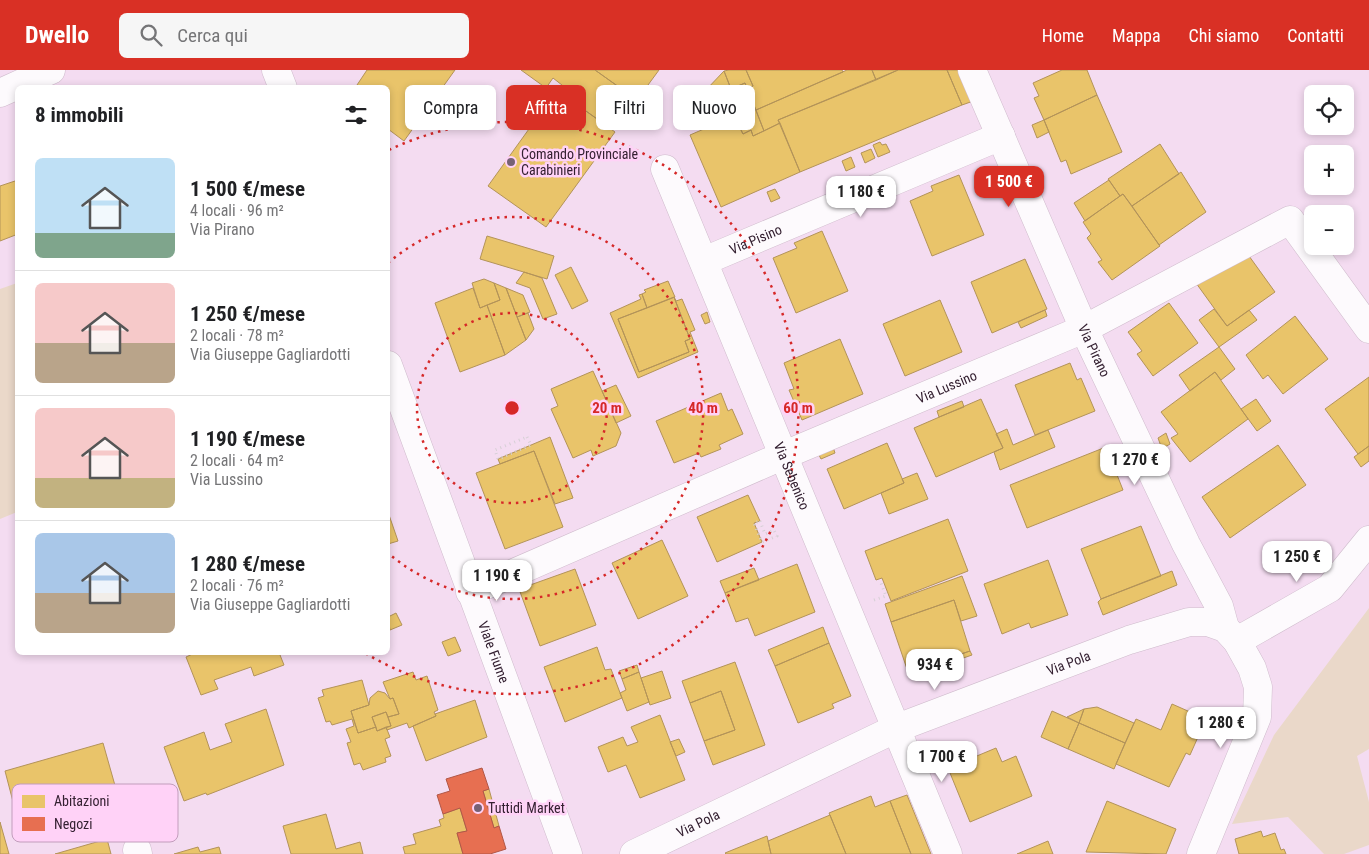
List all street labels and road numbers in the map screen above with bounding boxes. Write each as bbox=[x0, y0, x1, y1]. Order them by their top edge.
street label: Via Pisino bbox=[727, 221, 784, 257]
street label: Via Pirano bbox=[1075, 322, 1114, 379]
street label: Via Lussino bbox=[914, 367, 979, 407]
street label: Via Sebenico bbox=[771, 440, 813, 512]
street label: Viale Fiume bbox=[475, 619, 513, 686]
street label: Via Pola bbox=[1044, 647, 1093, 679]
street label: Via Pola bbox=[674, 806, 722, 840]

